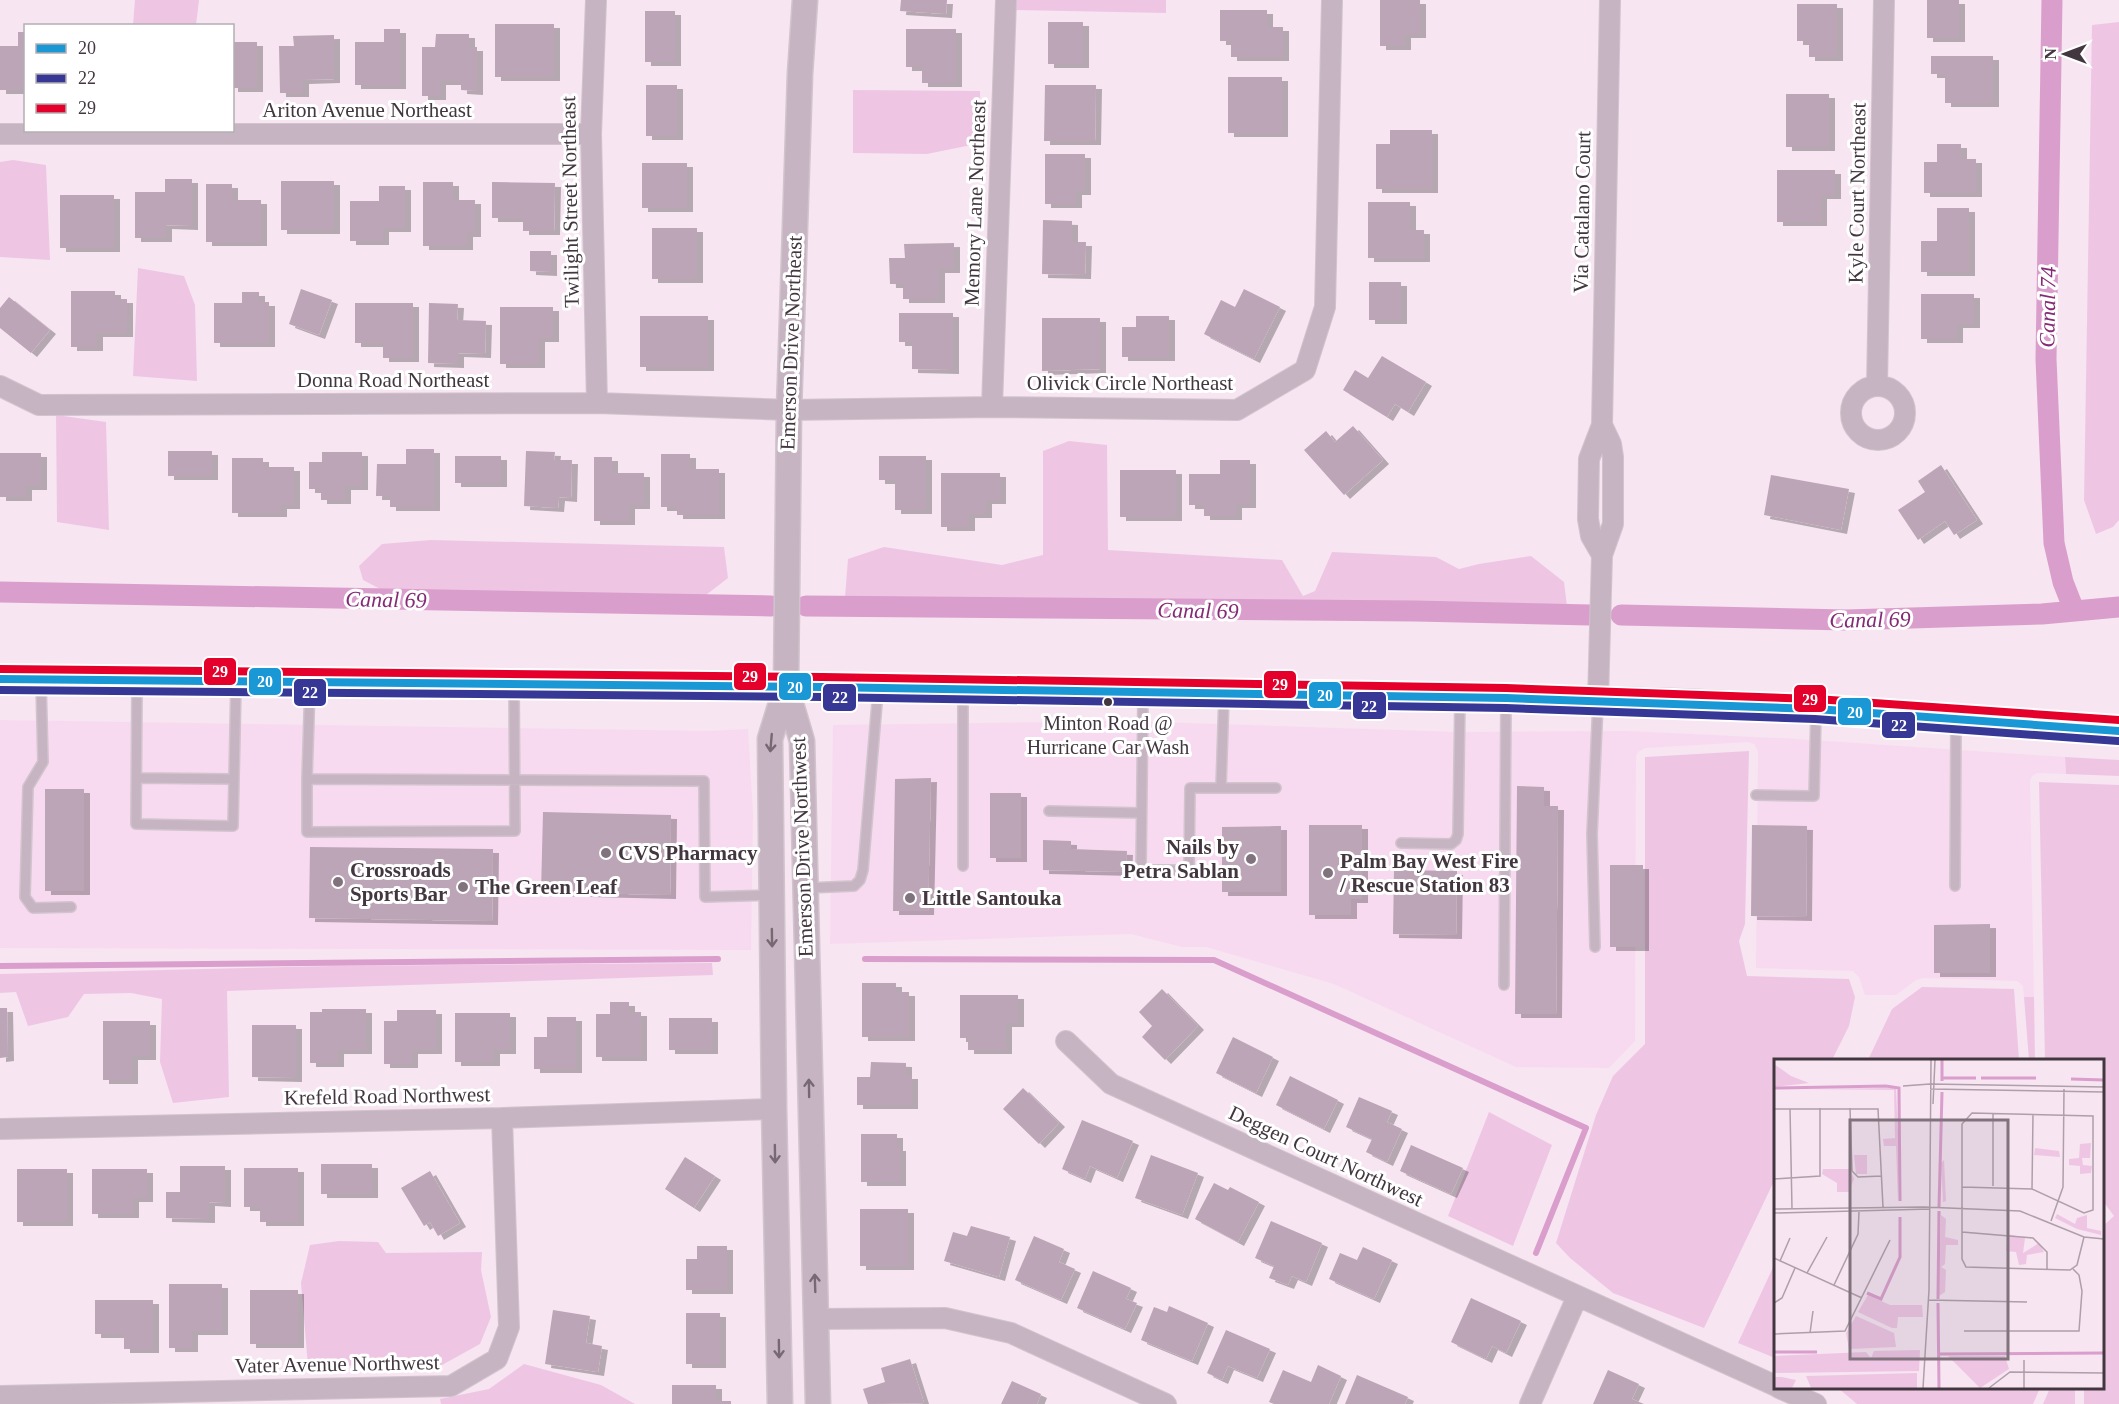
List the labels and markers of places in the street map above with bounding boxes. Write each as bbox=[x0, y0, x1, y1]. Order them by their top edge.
marker: Minton Road @ Hurricane Car Wash bbox=[1102, 696, 1114, 708]
place label: Minton Road @ Hurricane Car Wash bbox=[1027, 712, 1189, 758]
place label: Nails by Petra Sablan bbox=[1123, 835, 1239, 883]
place label: CVS Pharmacy bbox=[618, 841, 758, 865]
marker: CVS Pharmacy bbox=[599, 846, 613, 860]
place label: Palm Bay West Fire / Rescue Station 83 bbox=[1339, 849, 1518, 897]
marker: Nails by Petra Sablan bbox=[1244, 852, 1258, 866]
place label: Crossroads Sports Bar bbox=[350, 858, 451, 906]
marker: Palm Bay West Fire / Rescue Station 83 bbox=[1321, 866, 1335, 880]
marker: Crossroads Sports Bar bbox=[331, 875, 345, 889]
place label: The Green Leaf bbox=[475, 875, 618, 899]
marker: The Green Leaf bbox=[456, 880, 470, 894]
place label: Little Santouka bbox=[922, 886, 1062, 910]
marker: Little Santouka bbox=[903, 891, 917, 905]

